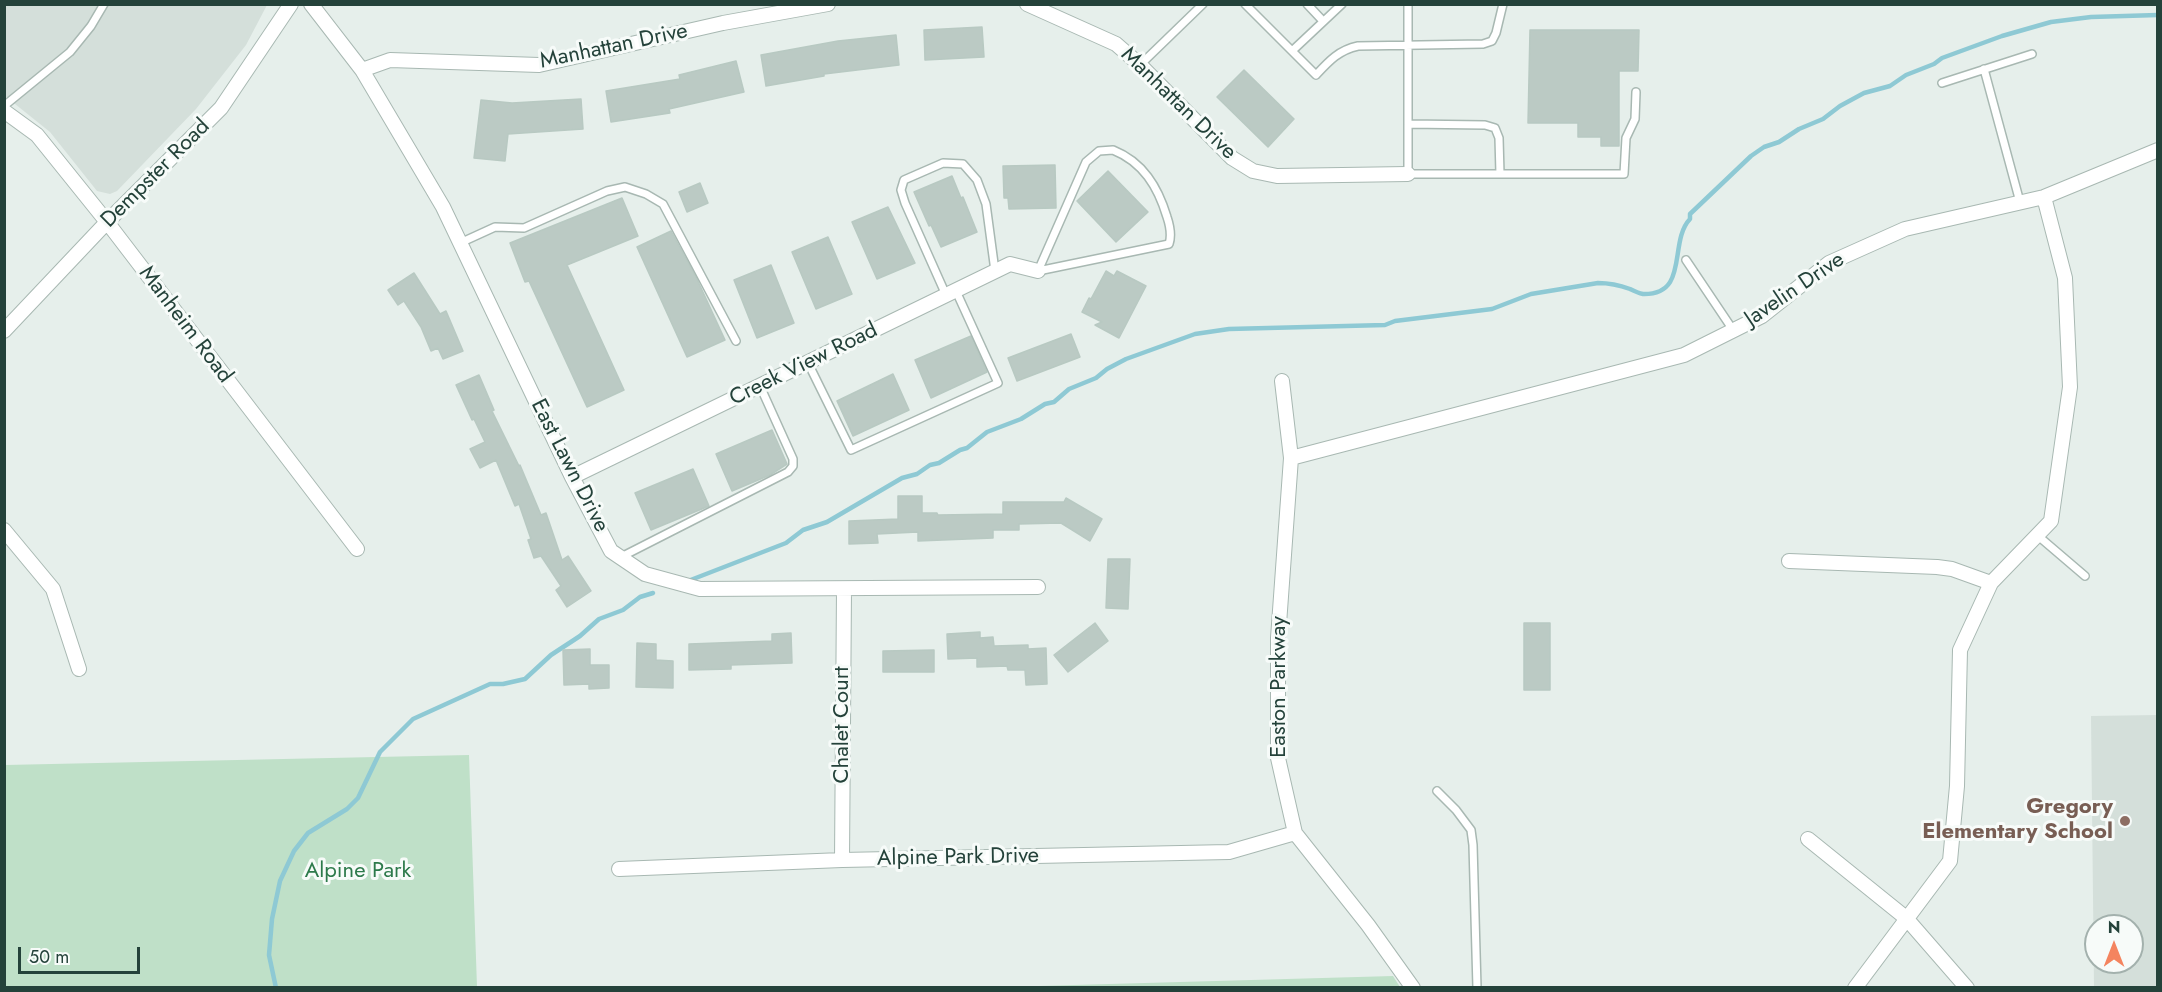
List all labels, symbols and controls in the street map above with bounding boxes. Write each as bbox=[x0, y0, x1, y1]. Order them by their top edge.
street label: Manhattan Drive bbox=[538, 18, 690, 76]
street label: Manhattan Drive bbox=[1115, 42, 1241, 166]
street label: Dempster Road bbox=[96, 114, 216, 234]
street label: Javelin Drive bbox=[1740, 247, 1850, 333]
street label: Manheim Road bbox=[132, 261, 238, 389]
street label: Creek View Road bbox=[726, 318, 882, 412]
street label: East Lawn Drive bbox=[524, 395, 614, 537]
street label: Easton Parkway bbox=[1267, 616, 1293, 758]
street label: Chalet Court bbox=[830, 667, 856, 783]
place label: Gregory Elementary School bbox=[1922, 795, 2113, 846]
marker: Gregory Elementary School bbox=[2118, 814, 2132, 828]
street label: Alpine Park Drive bbox=[877, 843, 1039, 873]
park label: Alpine Park bbox=[305, 859, 411, 885]
north arrow bbox=[2084, 914, 2144, 974]
text: N bbox=[2108, 916, 2120, 939]
scale bar bbox=[21, 935, 142, 973]
text: 50 m bbox=[29, 944, 69, 970]

